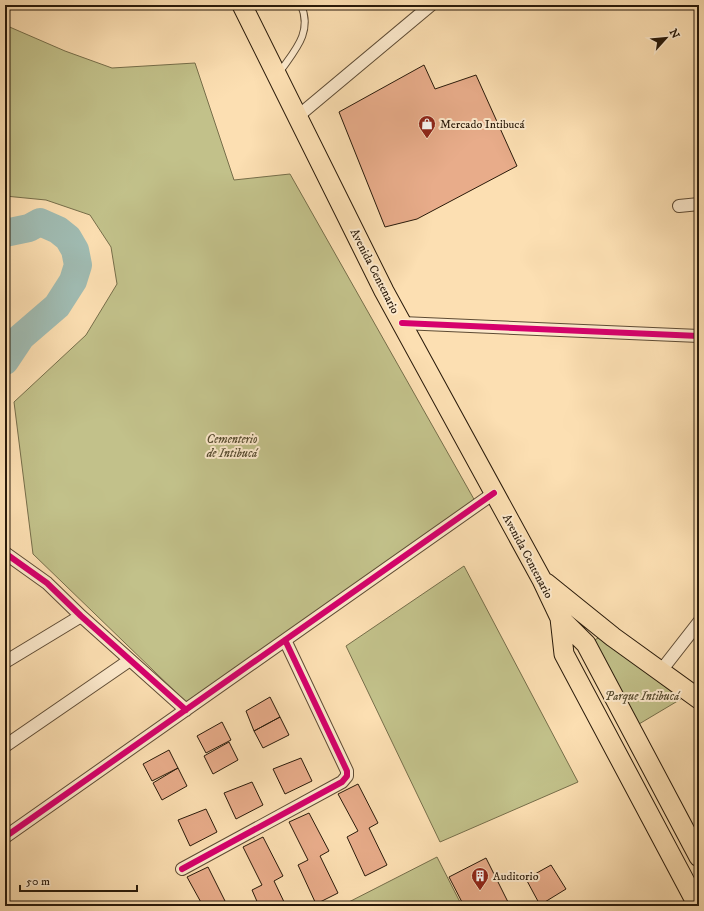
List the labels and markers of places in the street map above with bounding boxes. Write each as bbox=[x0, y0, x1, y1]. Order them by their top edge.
shop icon: Mercado Intibucá bbox=[417, 114, 437, 139]
place label: Mercado Intibucá bbox=[440, 117, 526, 132]
building icon: Auditorio bbox=[470, 866, 490, 891]
place label: Auditorio bbox=[493, 869, 539, 884]

